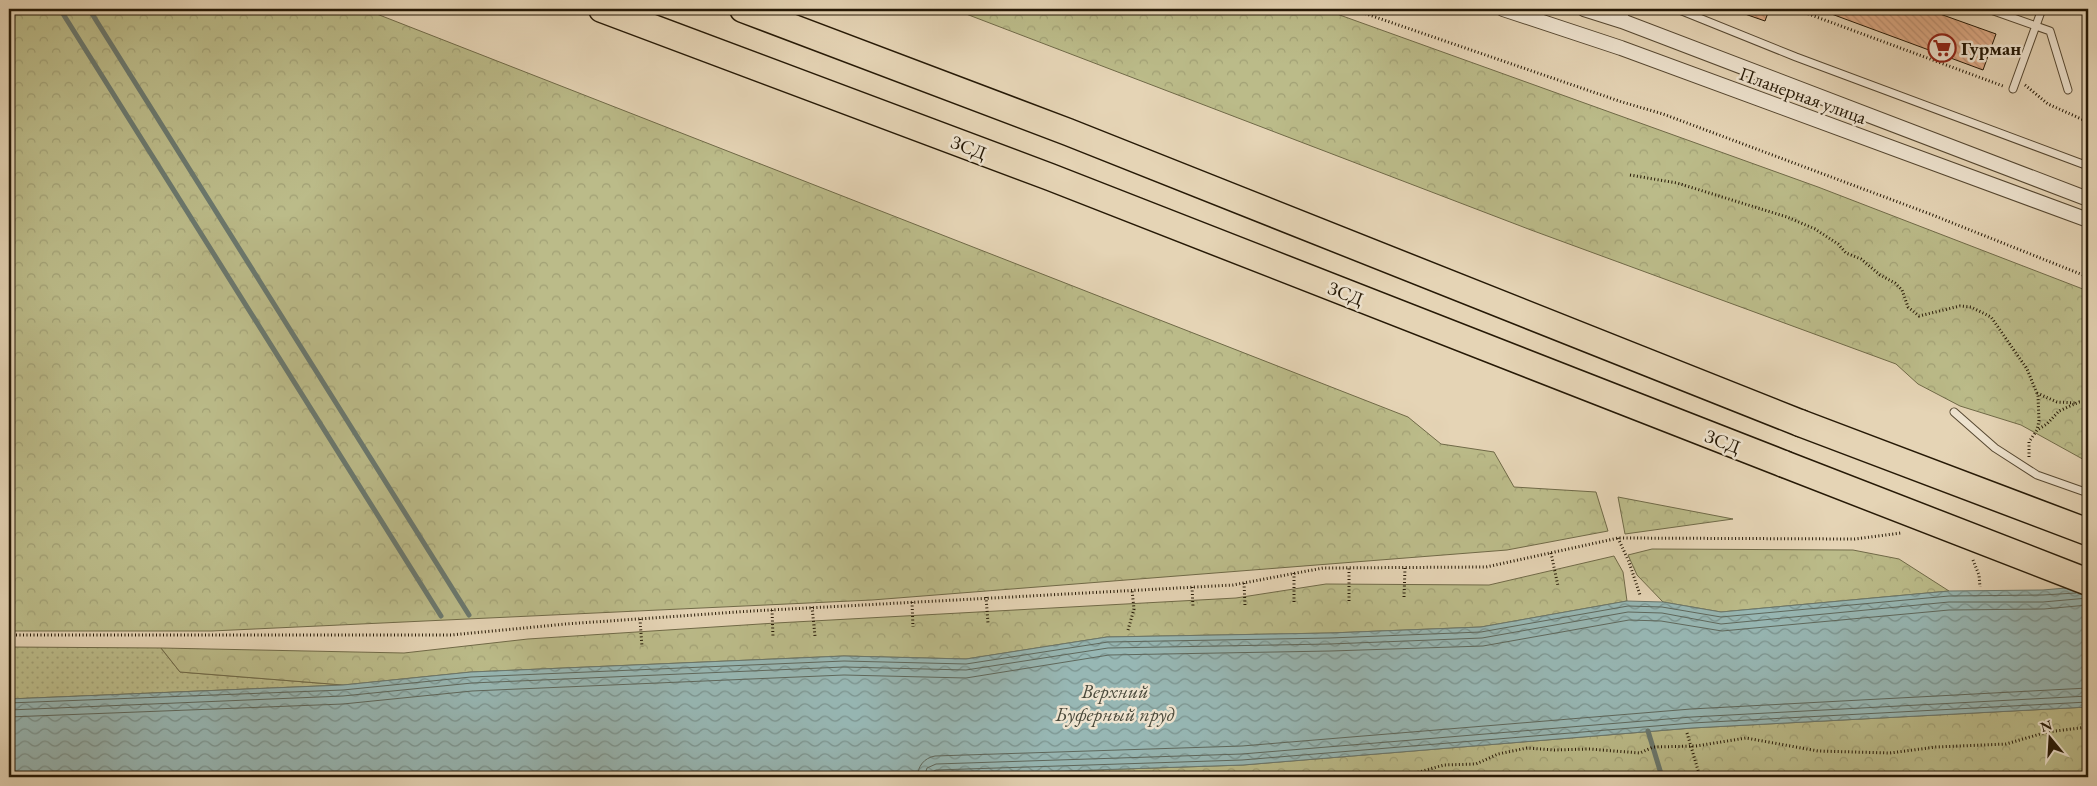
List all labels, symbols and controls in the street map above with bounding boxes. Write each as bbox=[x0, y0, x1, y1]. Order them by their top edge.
supermarket icon: Гурман bbox=[1927, 33, 1957, 63]
place label: Гурман bbox=[1961, 36, 2021, 61]
street label: Планерная улица bbox=[1736, 61, 1870, 130]
street label: ЗСД bbox=[947, 129, 990, 166]
street label: ЗСД bbox=[1324, 275, 1367, 312]
street label: ЗСД bbox=[1701, 423, 1744, 460]
water label: Верхний Буферный пруд bbox=[1054, 678, 1175, 727]
north arrow bbox=[2024, 714, 2074, 764]
text: N bbox=[2038, 715, 2055, 736]

